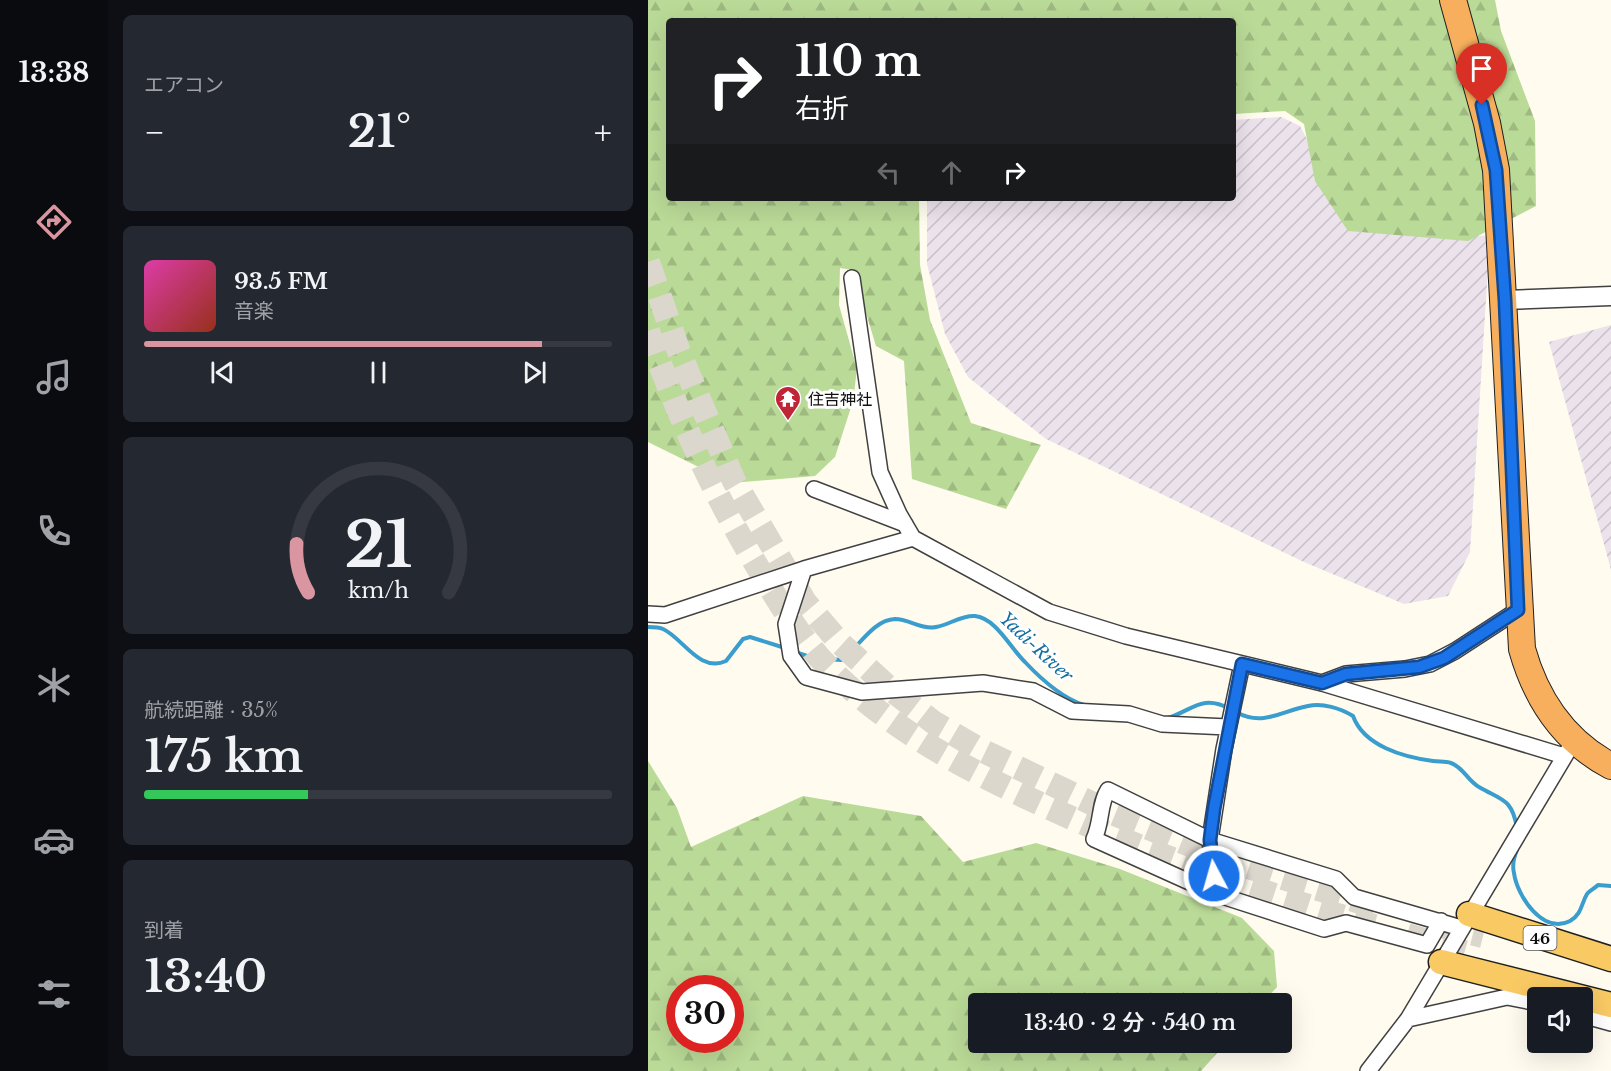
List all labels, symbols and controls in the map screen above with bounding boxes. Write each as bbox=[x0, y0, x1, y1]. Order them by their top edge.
text: 110 m bbox=[795, 35, 921, 87]
icon: right bbox=[696, 42, 774, 120]
pin bbox=[1456, 43, 1507, 105]
icon: arrive bbox=[1465, 52, 1498, 85]
text: 13:38 bbox=[19, 56, 89, 89]
text: エアコン bbox=[144, 73, 224, 97]
text: 右折 bbox=[795, 92, 849, 125]
text: 21° bbox=[348, 103, 411, 159]
text: − bbox=[144, 112, 165, 153]
text: + bbox=[594, 112, 612, 153]
icon: left bbox=[872, 156, 905, 189]
icon: ahead bbox=[935, 156, 968, 189]
icon: right bbox=[998, 156, 1031, 189]
icon: directions bbox=[33, 201, 75, 243]
text: 93.5 FM bbox=[234, 268, 328, 295]
text: 音楽 bbox=[234, 299, 274, 323]
icon: music bbox=[33, 356, 75, 398]
icon: previous bbox=[206, 356, 239, 389]
icon: pause bbox=[362, 356, 395, 389]
icon: next bbox=[518, 356, 551, 389]
temple icon: 住吉神社 bbox=[773, 384, 803, 422]
place label: 住吉神社 bbox=[808, 389, 872, 409]
text: 21 bbox=[344, 506, 412, 584]
icon: phone bbox=[33, 510, 75, 552]
text: km/h bbox=[348, 577, 409, 604]
water label: Yadi-River bbox=[995, 607, 1078, 687]
icon: climate bbox=[33, 664, 75, 706]
text: 航続距離 · 35% bbox=[144, 698, 278, 722]
text: 175 km bbox=[144, 728, 303, 784]
icon: car bbox=[33, 819, 75, 861]
position arrow bbox=[1182, 844, 1246, 908]
text: 到着 bbox=[144, 918, 184, 942]
road number: 46 bbox=[1524, 926, 1556, 950]
text: 13:40 bbox=[144, 948, 267, 1004]
icon: filters bbox=[33, 973, 75, 1015]
speed limit sign: 30 bbox=[666, 975, 744, 1053]
map controls bbox=[1527, 987, 1593, 1053]
button: sound bbox=[1527, 987, 1593, 1053]
text: 13:40 · 2 分 · 540 m bbox=[1024, 1009, 1236, 1036]

